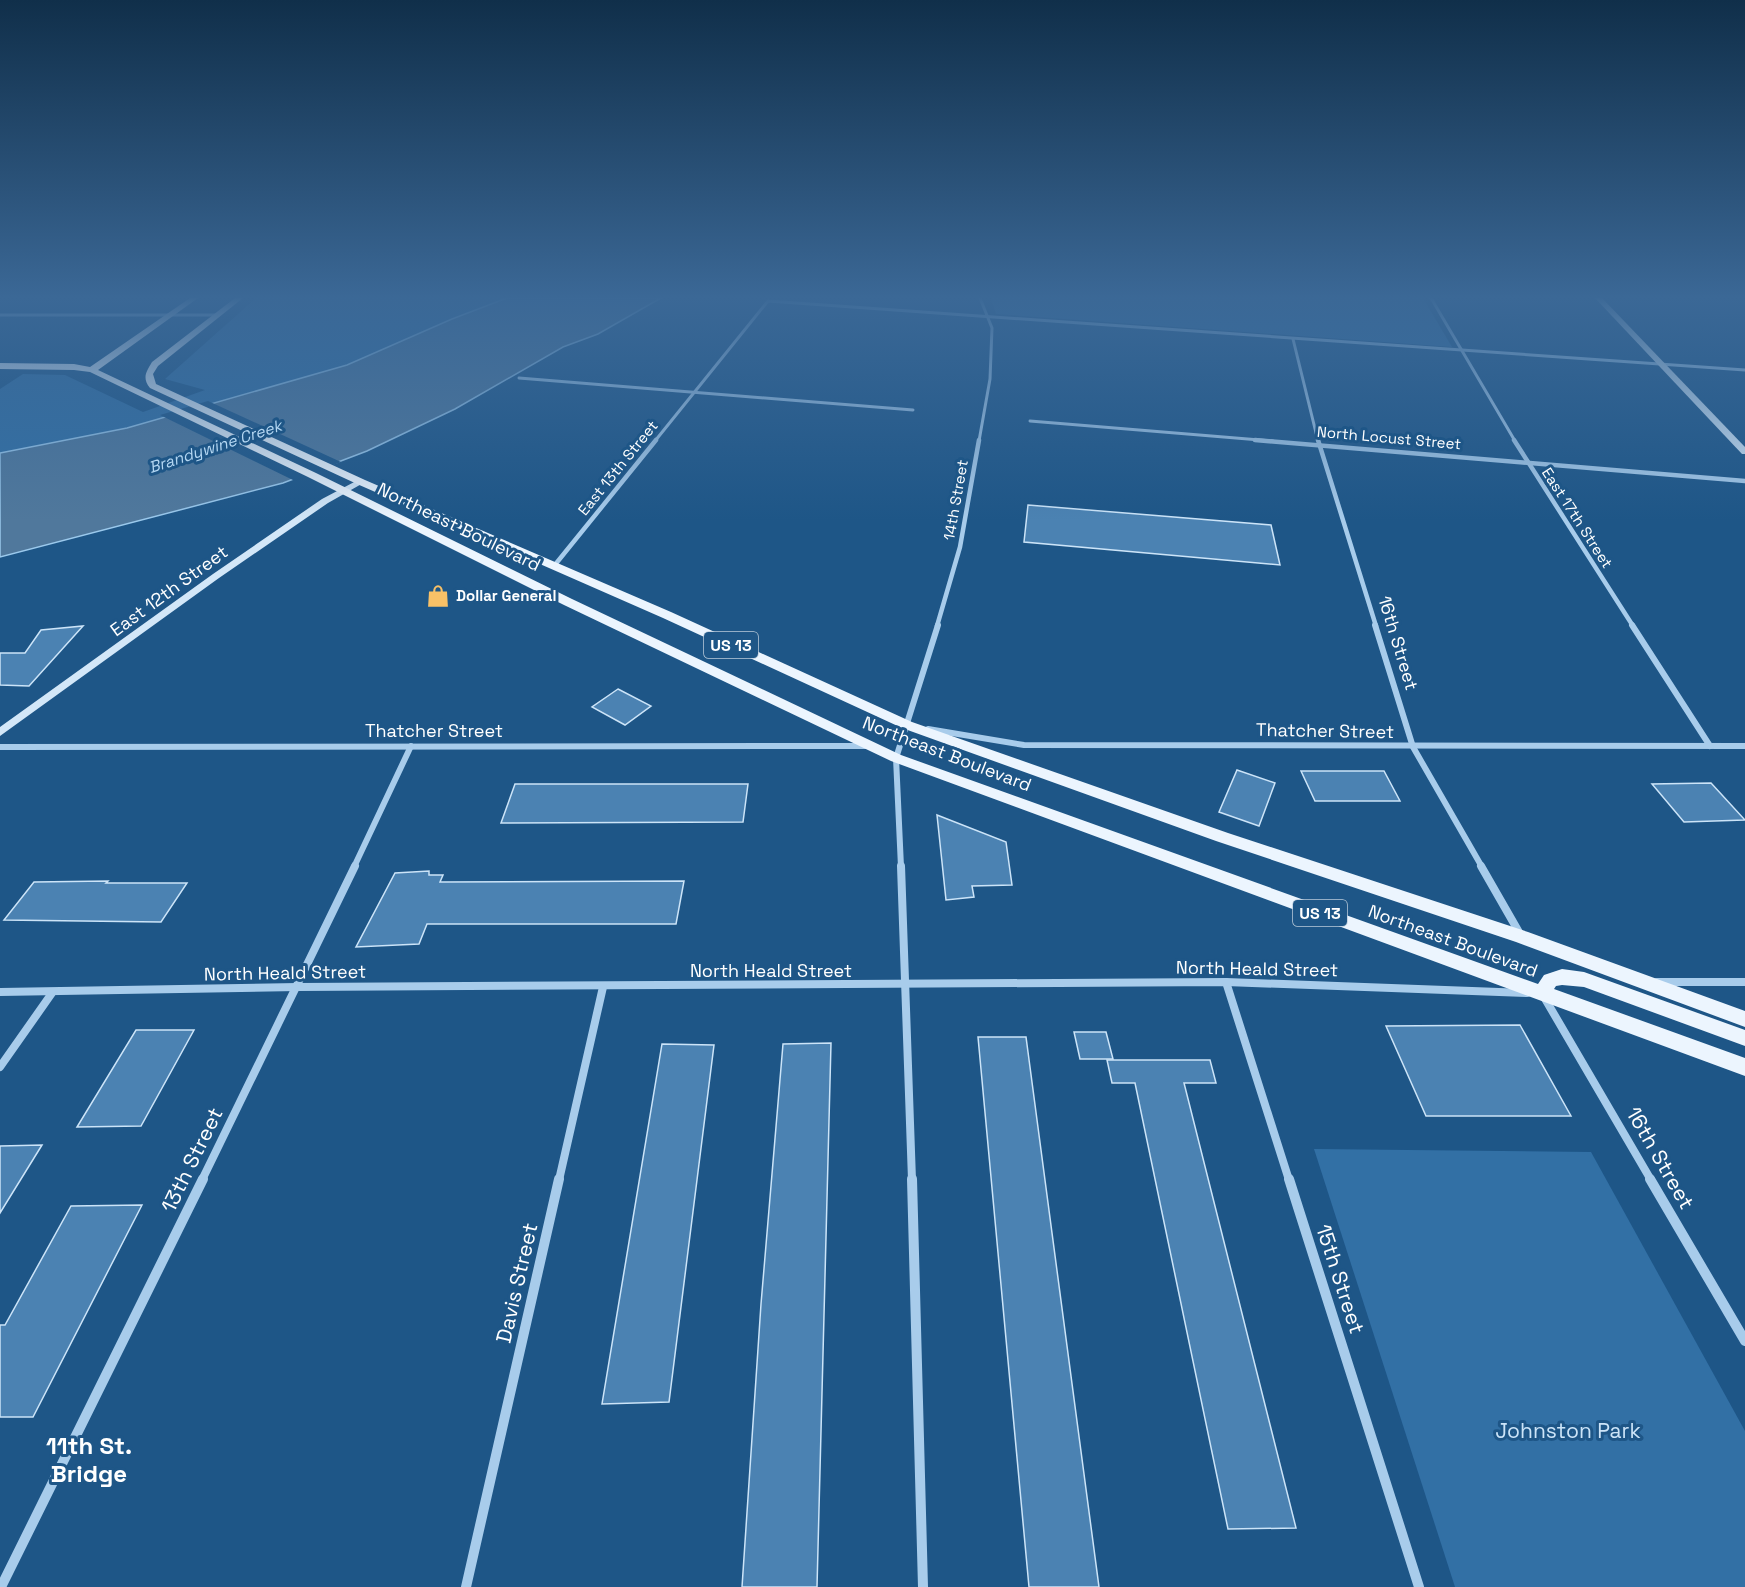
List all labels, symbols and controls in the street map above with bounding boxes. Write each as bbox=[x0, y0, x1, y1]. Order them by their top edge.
water label: Brandywine Creek bbox=[146, 414, 287, 478]
street label: East 13th Street bbox=[574, 416, 662, 519]
street label: North Locust Street bbox=[1316, 422, 1462, 453]
street label: 14th Street bbox=[939, 458, 972, 542]
street label: East 17th Street bbox=[1538, 464, 1617, 572]
street label: Northeast Boulevard bbox=[374, 477, 545, 576]
street label: East 12th Street bbox=[105, 540, 232, 641]
shop icon: Dollar General bbox=[425, 583, 451, 609]
place label: Dollar General bbox=[456, 586, 556, 605]
street label: 16th Street bbox=[1373, 593, 1424, 693]
road number: US 13 bbox=[704, 632, 758, 658]
street label: Northeast Boulevard bbox=[860, 711, 1035, 796]
street label: Thatcher Street bbox=[1256, 718, 1394, 743]
street label: Thatcher Street bbox=[365, 719, 503, 742]
street label: Northeast Boulevard bbox=[1365, 899, 1541, 982]
road number: US 13 bbox=[1293, 900, 1347, 926]
street label: North Heald Street bbox=[1176, 956, 1338, 981]
street label: North Heald Street bbox=[690, 959, 852, 982]
street label: North Heald Street bbox=[204, 960, 366, 985]
street label: 16th Street bbox=[1620, 1102, 1701, 1214]
street label: 13th Street bbox=[155, 1103, 229, 1217]
street label: Davis Street bbox=[490, 1220, 543, 1346]
street label: 15th Street bbox=[1310, 1221, 1371, 1337]
park label: Johnston Park bbox=[1495, 1417, 1641, 1444]
district label: 11th St. Bridge bbox=[46, 1430, 132, 1489]

